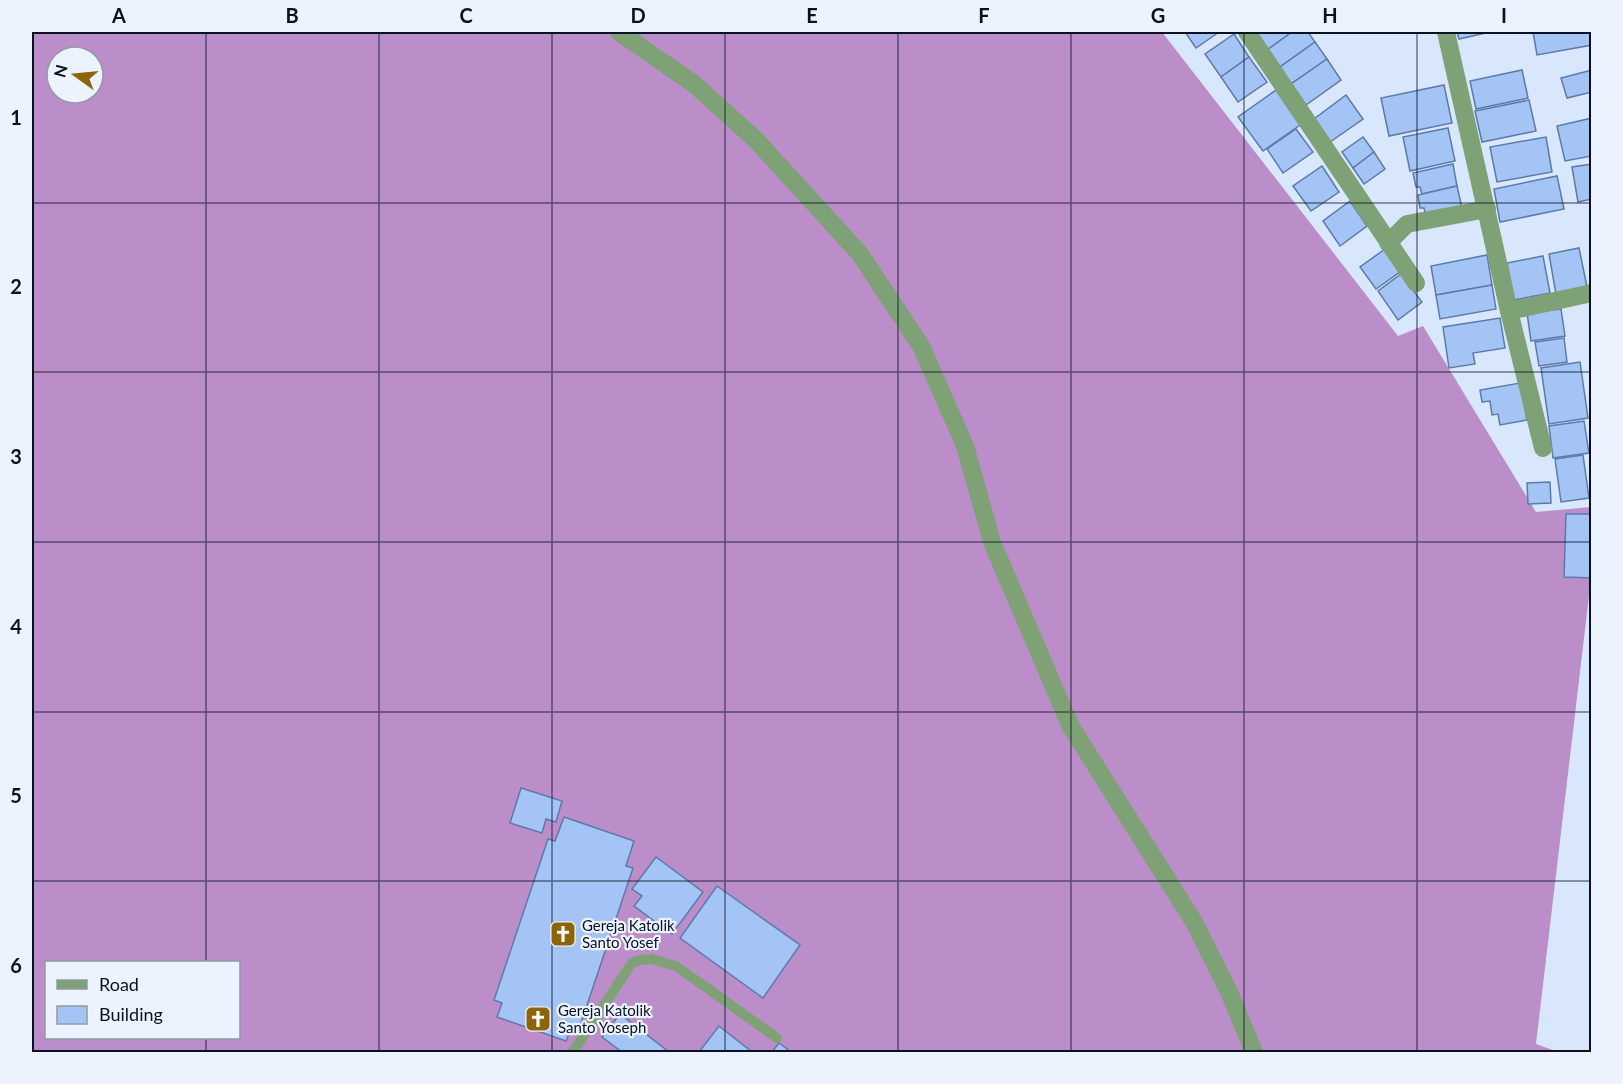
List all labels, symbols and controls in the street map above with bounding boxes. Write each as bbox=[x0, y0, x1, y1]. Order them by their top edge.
text: A bbox=[111, 3, 126, 27]
text: B bbox=[285, 3, 299, 27]
text: C bbox=[459, 3, 473, 27]
text: D bbox=[630, 3, 646, 27]
text: E bbox=[806, 3, 818, 27]
text: F bbox=[978, 3, 990, 27]
text: G bbox=[1151, 3, 1165, 27]
text: H bbox=[1322, 3, 1338, 27]
text: I bbox=[1501, 3, 1507, 27]
north arrow bbox=[45, 45, 105, 105]
text: N bbox=[49, 63, 71, 79]
text: 1 bbox=[10, 105, 22, 129]
text: 2 bbox=[10, 274, 22, 298]
text: 3 bbox=[10, 444, 22, 468]
text: 4 bbox=[10, 614, 22, 638]
text: 5 bbox=[10, 783, 22, 807]
place label: Gereja Katolik Santo Yosef bbox=[582, 916, 675, 951]
church icon: Gereja Katolik Santo Yosef bbox=[548, 919, 578, 949]
text: 6 bbox=[10, 953, 22, 977]
legend bbox=[45, 961, 240, 1039]
text: Road bbox=[99, 973, 139, 995]
place label: Gereja Katolik Santo Yoseph bbox=[558, 1001, 651, 1036]
text: Building bbox=[99, 1003, 163, 1025]
church icon: Gereja Katolik Santo Yoseph bbox=[523, 1004, 553, 1034]

